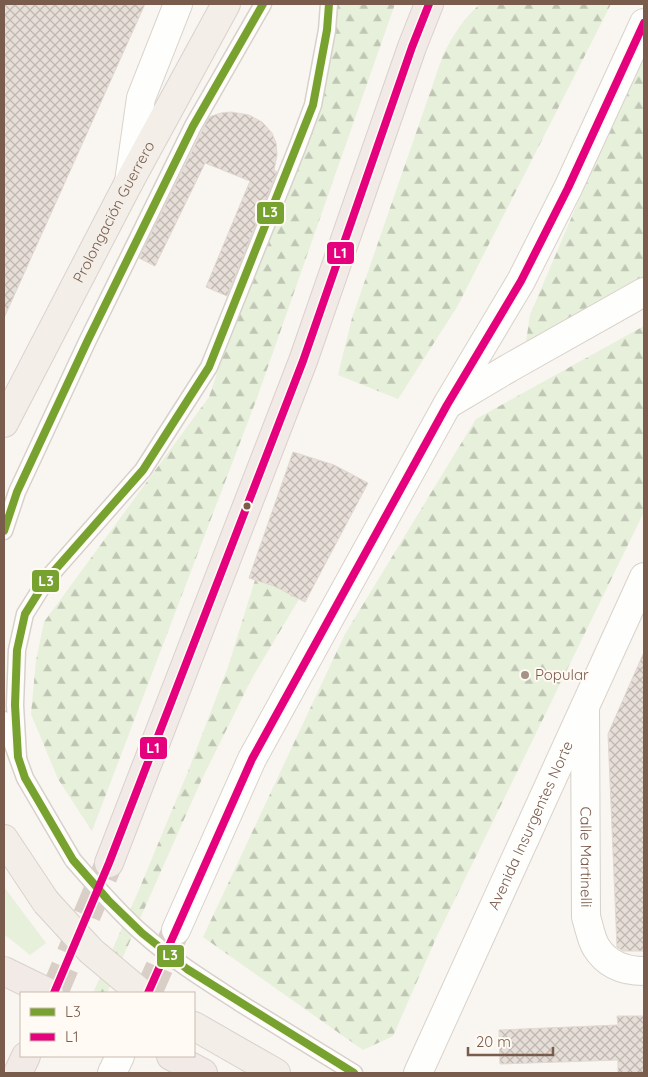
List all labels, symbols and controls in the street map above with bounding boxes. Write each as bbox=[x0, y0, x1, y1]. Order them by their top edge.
street label: Prolongación Guerrero bbox=[68, 138, 159, 286]
line badge: L3 bbox=[256, 201, 285, 225]
text: L3 bbox=[262, 203, 278, 221]
line badge: L1 bbox=[326, 241, 355, 265]
text: L1 bbox=[333, 244, 347, 262]
unlabelled marker bbox=[242, 501, 252, 511]
line badge: L3 bbox=[31, 569, 60, 593]
text: L3 bbox=[38, 572, 54, 590]
place label: Popular bbox=[535, 665, 589, 684]
marker: Popular bbox=[519, 669, 531, 681]
line badge: L1 bbox=[139, 736, 168, 760]
street label: Avenida Insurgentes Norte bbox=[484, 738, 577, 913]
text: L1 bbox=[146, 739, 160, 757]
street label: Calle Martinelli bbox=[576, 806, 596, 908]
line badge: L3 bbox=[156, 944, 185, 968]
text: L3 bbox=[162, 946, 178, 964]
legend bbox=[20, 992, 195, 1057]
text: L3 bbox=[65, 1002, 81, 1021]
scale bar bbox=[468, 1024, 553, 1056]
text: L1 bbox=[65, 1027, 79, 1046]
text: 20 m bbox=[476, 1032, 511, 1051]

